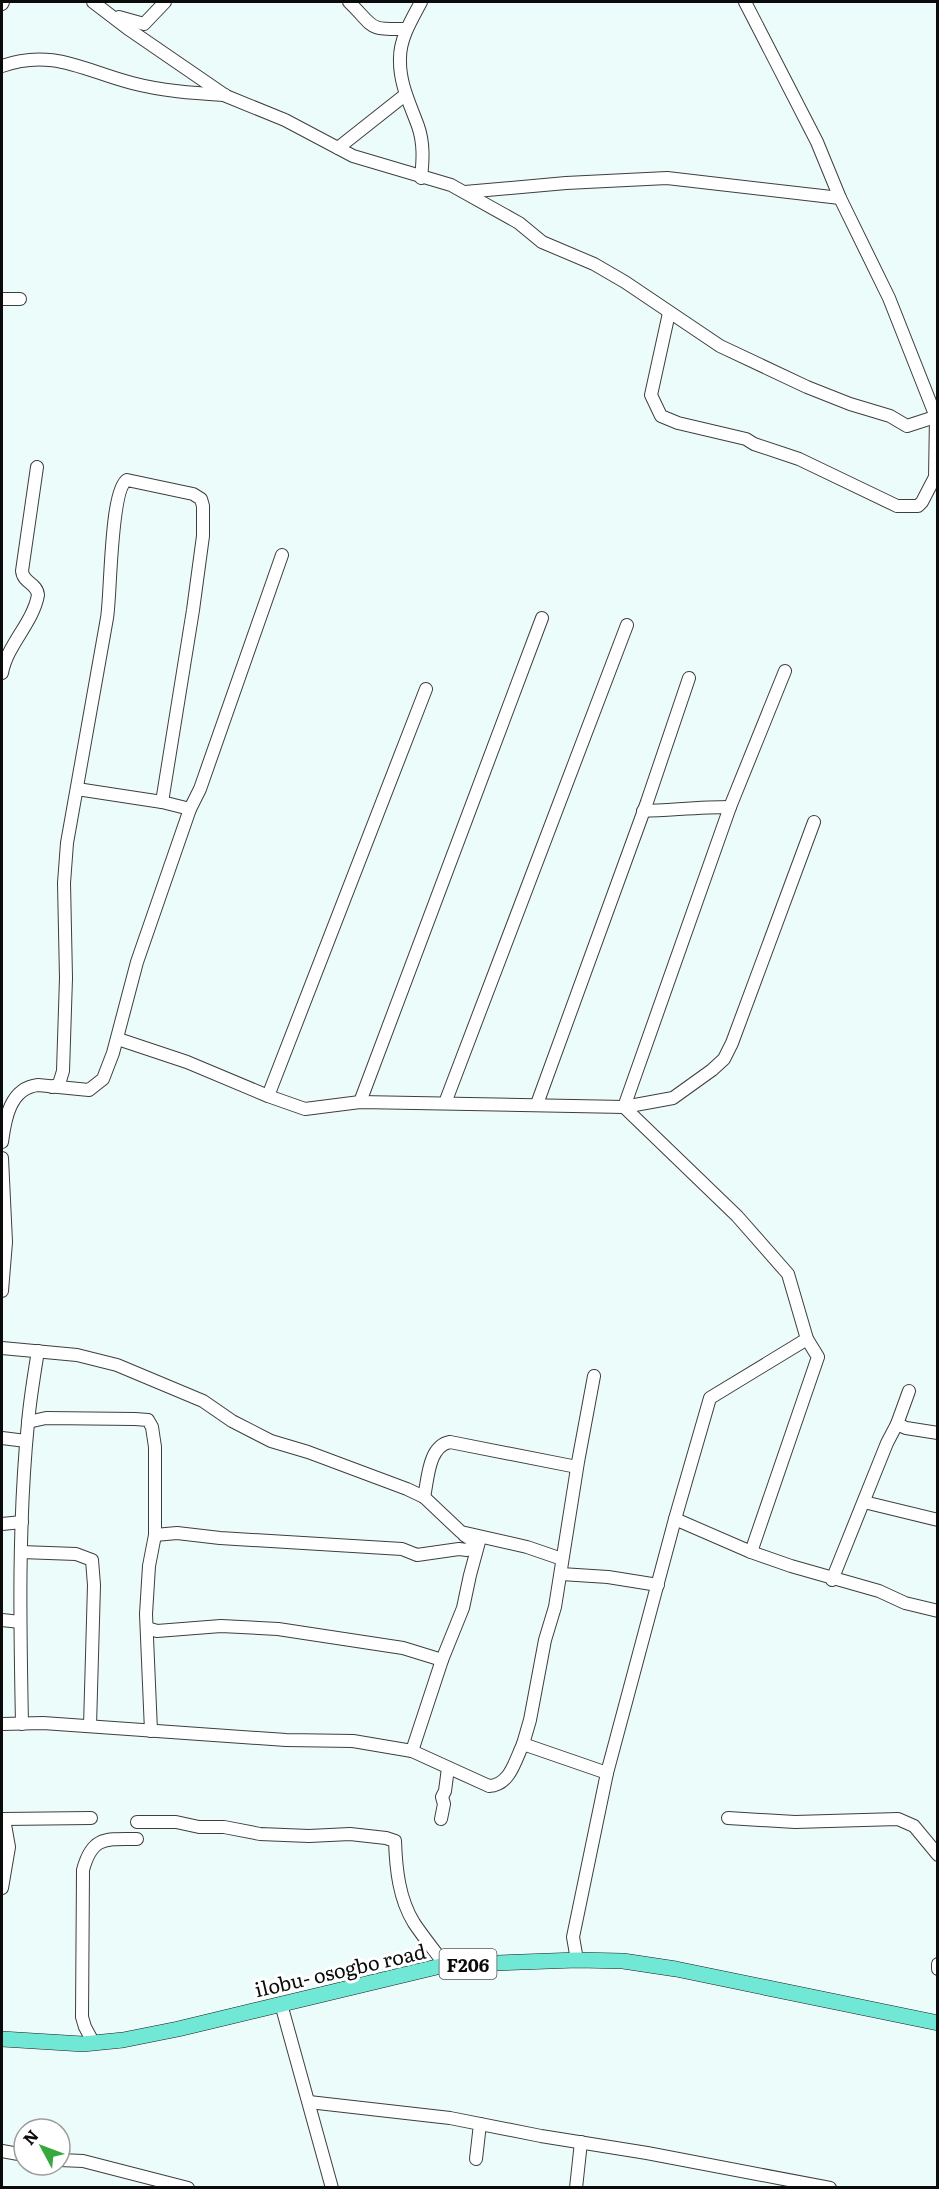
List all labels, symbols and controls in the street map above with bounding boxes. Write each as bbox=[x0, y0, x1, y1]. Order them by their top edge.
street label: ilobu- osogbo road bbox=[251, 1935, 429, 2003]
road number: F206 bbox=[440, 1949, 496, 1979]
north arrow bbox=[12, 2117, 72, 2177]
text: N bbox=[16, 2124, 43, 2149]

